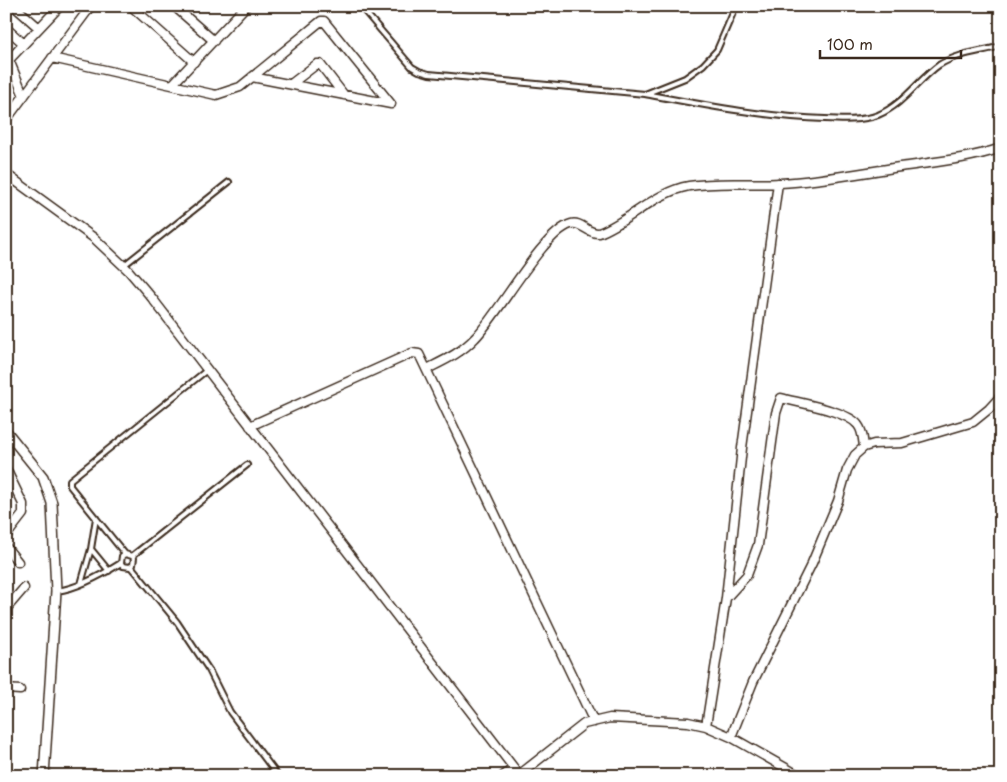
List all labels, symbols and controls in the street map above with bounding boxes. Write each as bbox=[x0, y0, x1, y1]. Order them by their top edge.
scale bar bbox=[820, 28, 961, 60]
text: 100 m bbox=[827, 32, 873, 55]

